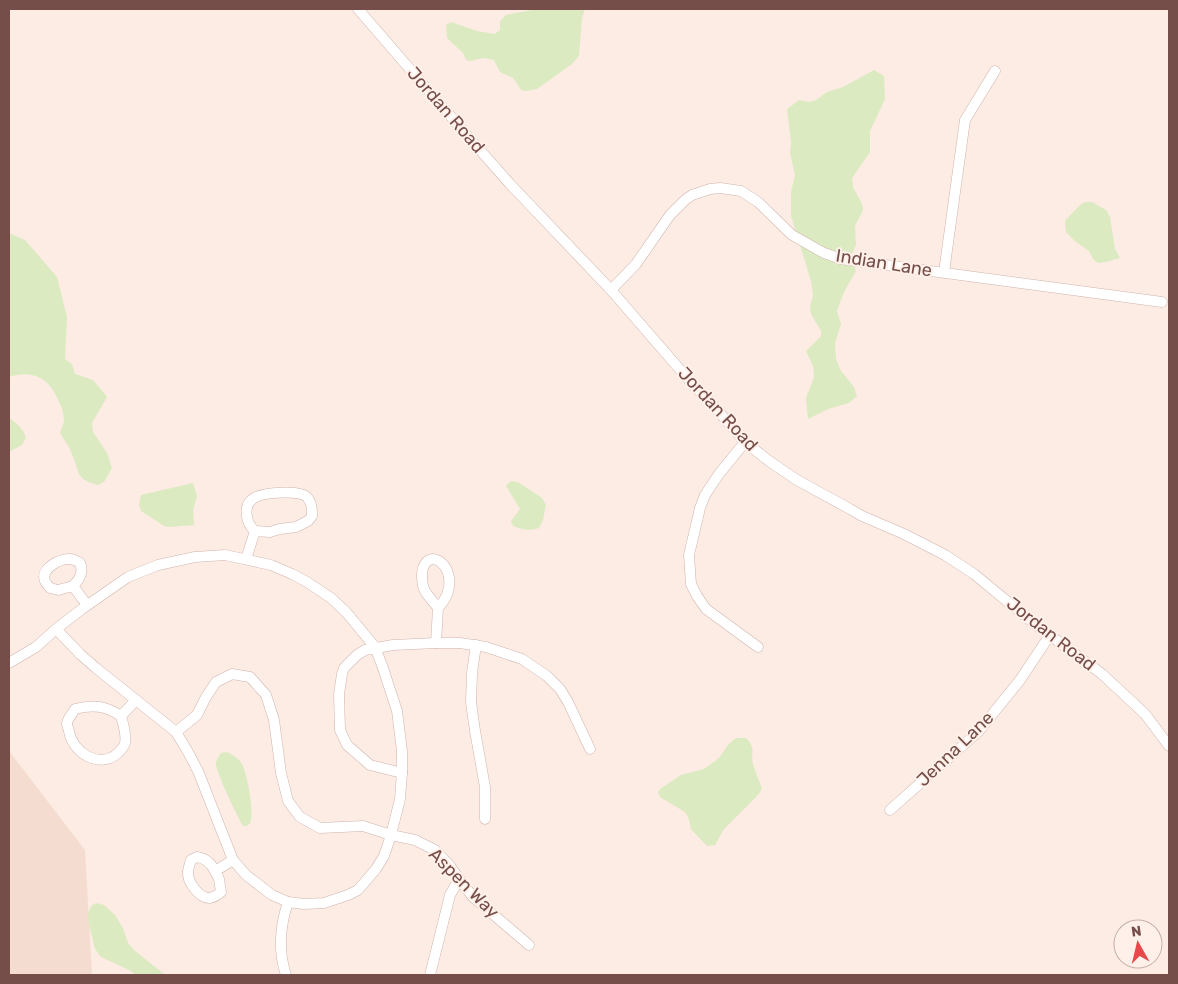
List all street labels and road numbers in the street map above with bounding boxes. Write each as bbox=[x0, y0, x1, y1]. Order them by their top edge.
street label: Jordan Road bbox=[403, 62, 489, 158]
street label: Indian Lane bbox=[834, 245, 934, 281]
street label: Jordan Road bbox=[673, 362, 763, 456]
street label: Jordan Road bbox=[1002, 592, 1100, 676]
street label: Jenna Lane bbox=[912, 707, 998, 791]
street label: Aspen Way bbox=[424, 843, 504, 923]

